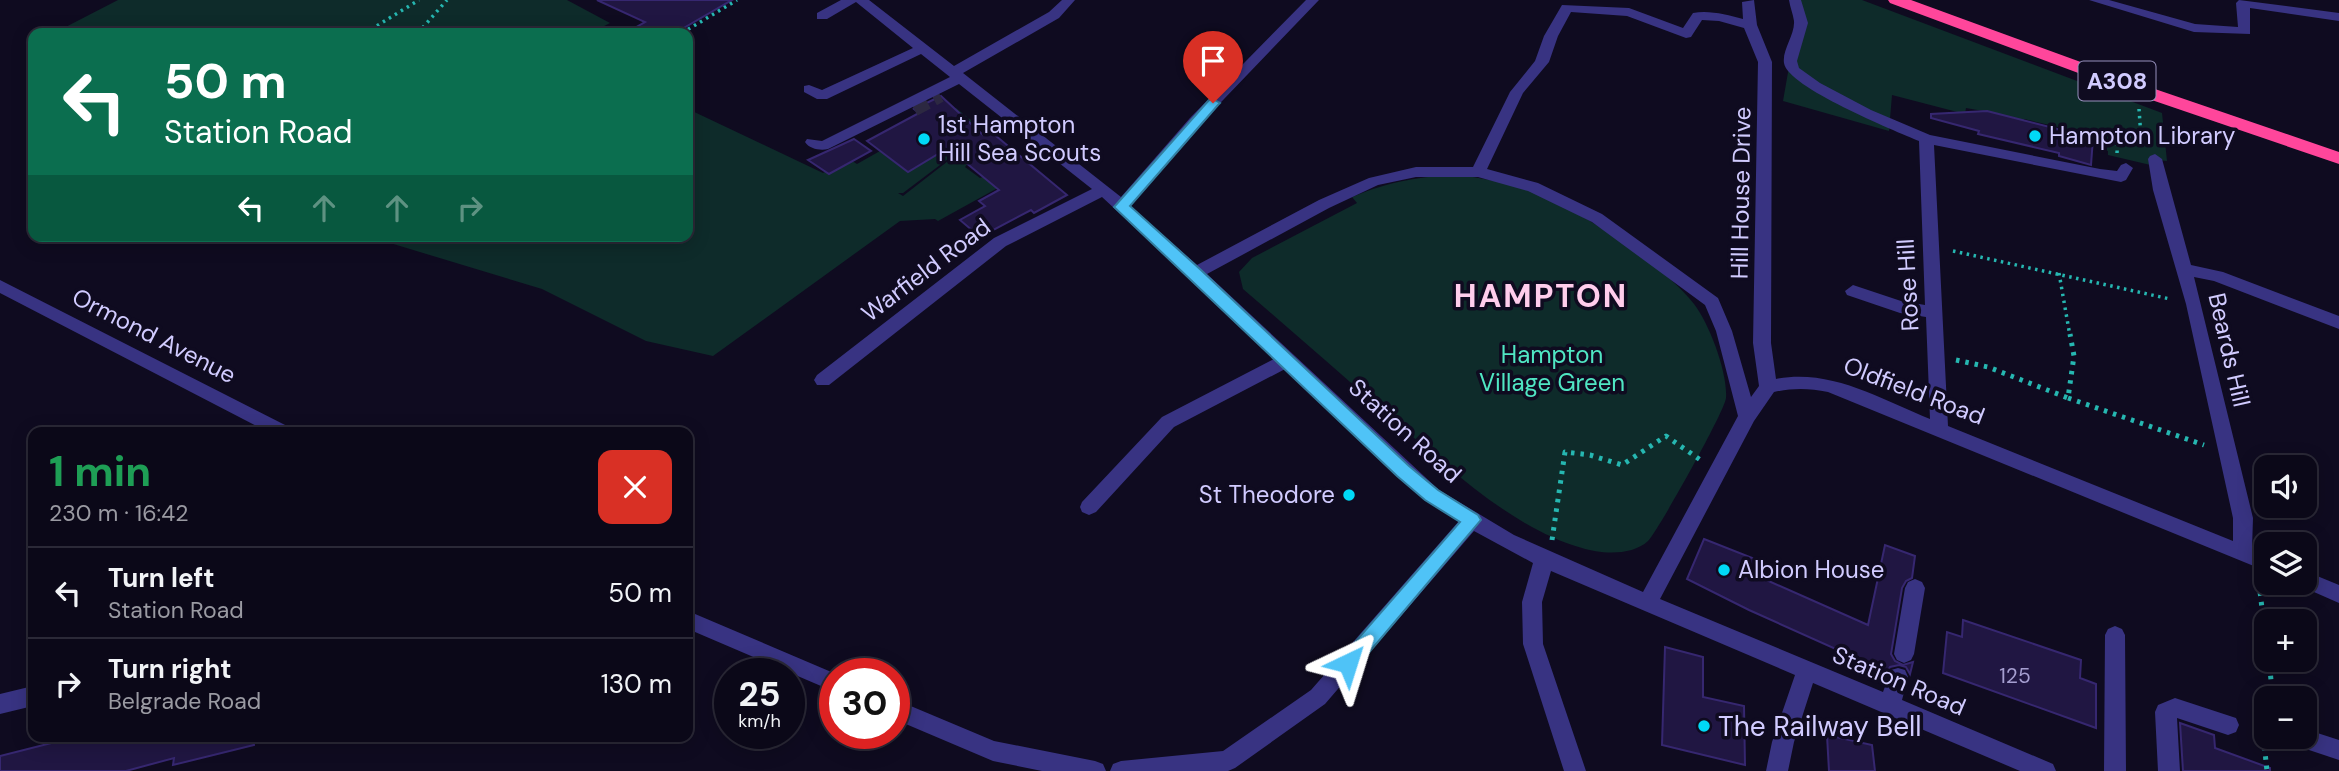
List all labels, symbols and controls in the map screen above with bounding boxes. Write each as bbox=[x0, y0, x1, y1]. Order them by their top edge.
pin bbox=[1183, 31, 1243, 103]
icon: arrive bbox=[1194, 42, 1232, 80]
text: 50 m bbox=[164, 49, 287, 113]
icon: left bbox=[49, 56, 140, 147]
road number: A308 bbox=[2078, 61, 2156, 100]
street label: Hill House Drive bbox=[1723, 107, 1758, 279]
place label: 1st Hampton Hill Sea Scouts bbox=[938, 109, 1101, 168]
text: Station Road bbox=[164, 111, 353, 153]
place label: Hampton Library bbox=[2049, 120, 2235, 151]
marker: Hampton Library bbox=[2027, 128, 2043, 144]
marker: 1st Hampton Hill Sea Scouts bbox=[916, 131, 932, 147]
icon: left bbox=[232, 189, 270, 227]
icon: ahead bbox=[305, 189, 343, 227]
icon: ahead bbox=[378, 189, 416, 227]
icon: right bbox=[451, 189, 489, 227]
street label: Warfield Road bbox=[855, 211, 996, 328]
street label: Rose Hill bbox=[1890, 238, 1925, 332]
district label: HAMPTON bbox=[1454, 275, 1628, 317]
street label: Ormond Avenue bbox=[67, 281, 241, 390]
street label: Beards Hill bbox=[2201, 290, 2258, 410]
park label: Hampton Village Green bbox=[1479, 339, 1625, 398]
street label: Oldfield Road bbox=[1839, 349, 1989, 432]
street label: Station Road bbox=[1342, 372, 1468, 489]
text: 1 min bbox=[49, 444, 151, 499]
button: close bbox=[598, 450, 672, 524]
map controls bbox=[2254, 455, 2317, 749]
button: sound bbox=[2254, 455, 2317, 518]
place label: St Theodore bbox=[1199, 479, 1335, 510]
marker: St Theodore bbox=[1341, 487, 1357, 503]
text: 230 m · 16:42 bbox=[49, 498, 188, 528]
button: layers bbox=[2254, 532, 2317, 595]
place label: Albion House bbox=[1738, 554, 1884, 585]
text: Turn left bbox=[108, 561, 215, 595]
marker: Albion House bbox=[1716, 562, 1732, 578]
icon: left bbox=[49, 574, 87, 612]
text: 50 m bbox=[608, 576, 672, 610]
text: Station Road bbox=[108, 595, 244, 625]
button: + bbox=[2254, 609, 2317, 672]
position arrow bbox=[1311, 626, 1385, 700]
street label: Station Road bbox=[1828, 639, 1970, 722]
text: Turn right bbox=[108, 652, 232, 686]
speed limit sign: 30 bbox=[819, 658, 910, 749]
house number: 125 bbox=[1999, 662, 2031, 690]
icon: right bbox=[49, 665, 87, 703]
text: 130 m bbox=[601, 667, 672, 701]
text: 25 bbox=[739, 671, 780, 717]
text: Belgrade Road bbox=[108, 686, 261, 716]
button: − bbox=[2254, 686, 2317, 749]
place label: The Railway Bell bbox=[1718, 708, 1922, 745]
text: km/h bbox=[738, 709, 781, 733]
marker: The Railway Bell bbox=[1696, 718, 1712, 734]

